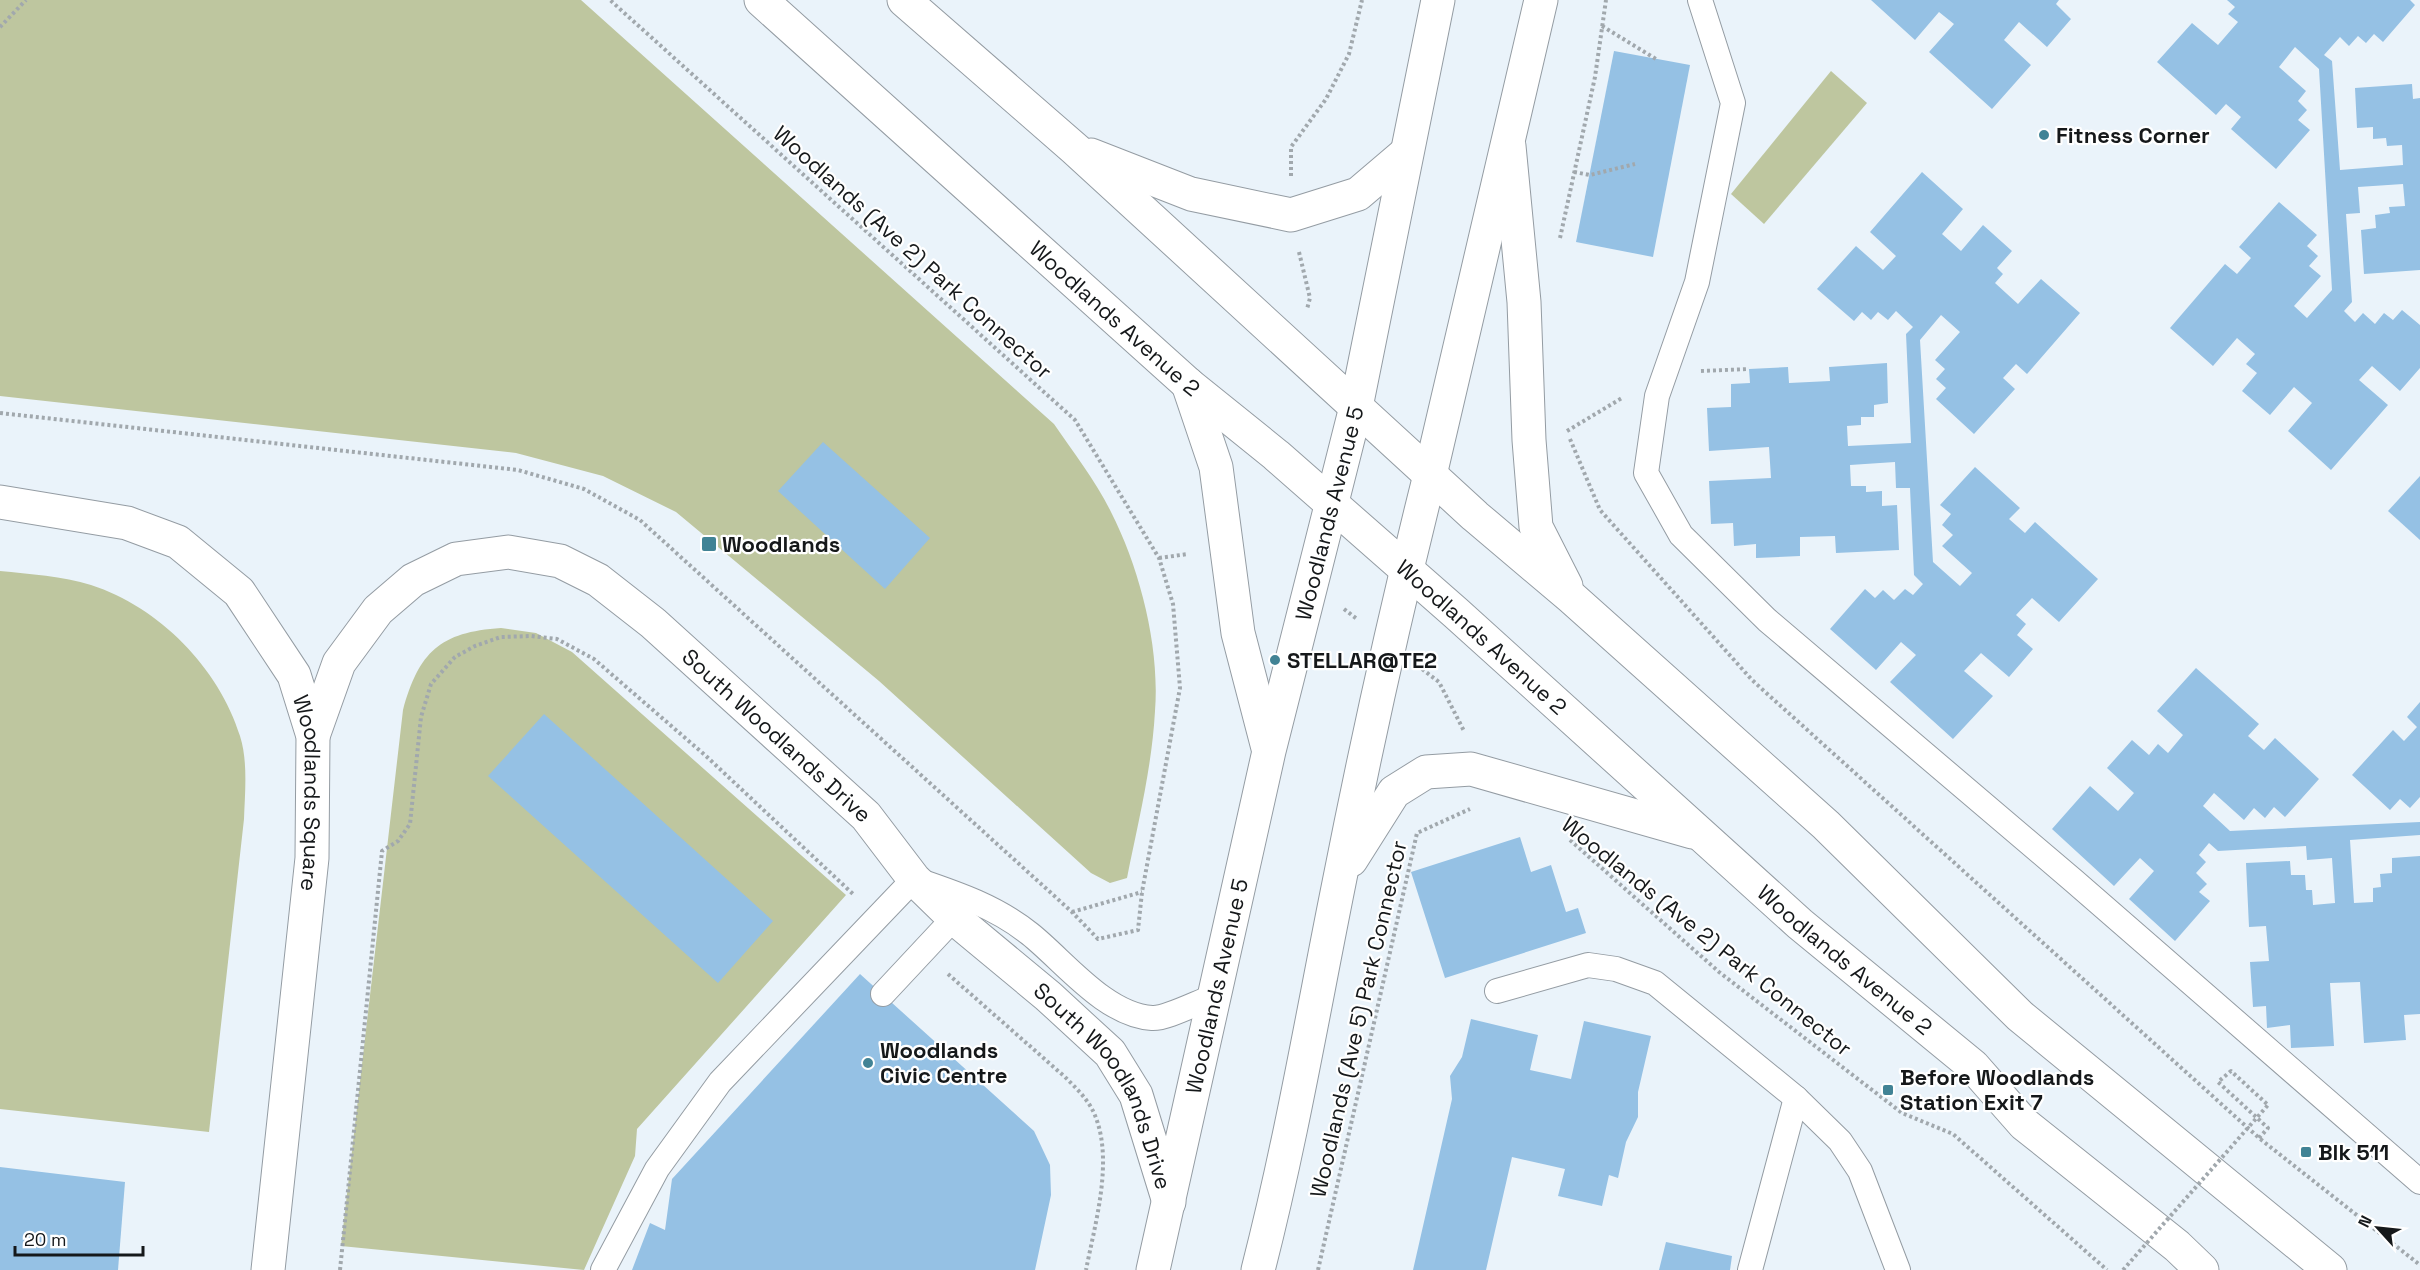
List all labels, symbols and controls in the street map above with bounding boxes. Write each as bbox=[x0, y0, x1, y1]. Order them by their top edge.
street label: Woodlands (Ave 2) Park Connector bbox=[768, 119, 1058, 385]
place label: Fitness Corner bbox=[2056, 121, 2210, 149]
marker: Fitness Corner bbox=[2037, 128, 2051, 142]
street label: Woodlands Avenue 2 bbox=[1024, 234, 1206, 402]
street label: Woodlands Avenue 5 bbox=[1289, 403, 1370, 623]
place label: Woodlands bbox=[722, 530, 840, 558]
marker: Woodlands bbox=[700, 535, 718, 553]
street label: Woodlands Avenue 2 bbox=[1391, 553, 1573, 721]
street label: South Woodlands Drive bbox=[676, 642, 877, 828]
place label: STELLAR@TE2 bbox=[1287, 646, 1437, 674]
marker: STELLAR@TE2 bbox=[1268, 653, 1282, 667]
street label: Woodlands Square bbox=[287, 691, 327, 893]
street label: Woodlands (Ave 2) Park Connector bbox=[1556, 810, 1858, 1062]
street label: Woodlands (Ave 5) Park Connector bbox=[1303, 838, 1413, 1200]
street label: Woodlands Avenue 5 bbox=[1179, 876, 1254, 1096]
street label: Woodlands Avenue 2 bbox=[1752, 878, 1938, 1041]
street label: South Woodlands Drive bbox=[1028, 976, 1178, 1193]
place label: Woodlands Civic Centre bbox=[880, 1036, 1008, 1089]
marker: Woodlands Civic Centre bbox=[861, 1056, 875, 1070]
place label: Before Woodlands Station Exit 7 bbox=[1900, 1063, 2094, 1116]
marker: Before Woodlands Station Exit 7 bbox=[1881, 1083, 1895, 1097]
place label: Blk 511 bbox=[2318, 1138, 2389, 1166]
marker: Blk 511 bbox=[2299, 1145, 2313, 1159]
north arrow bbox=[2348, 1198, 2408, 1258]
text: N bbox=[2353, 1212, 2377, 1231]
scale bar bbox=[15, 1219, 142, 1257]
text: 20 m bbox=[24, 1228, 67, 1251]

